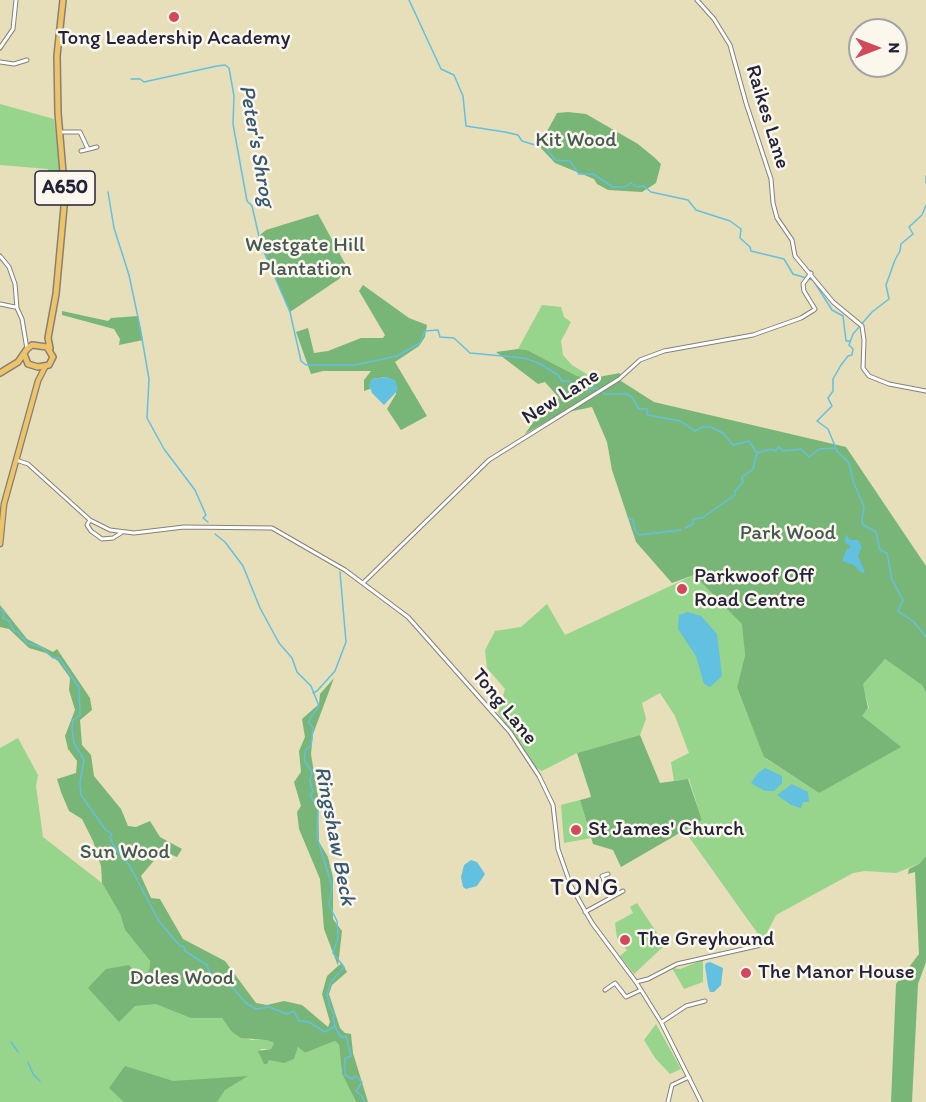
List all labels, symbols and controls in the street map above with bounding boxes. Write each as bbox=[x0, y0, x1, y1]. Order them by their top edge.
marker: Tong Leadership Academy bbox=[167, 10, 181, 24]
north arrow bbox=[848, 18, 908, 78]
place label: Tong Leadership Academy bbox=[58, 26, 290, 52]
text: N bbox=[885, 43, 904, 53]
street label: Raikes Lane bbox=[739, 62, 795, 172]
water label: Peter's Shrog bbox=[232, 83, 280, 209]
park label: Kit Wood bbox=[535, 128, 617, 154]
road number: A650 bbox=[35, 171, 95, 205]
park label: Westgate Hill Plantation bbox=[245, 233, 365, 283]
street label: New Lane bbox=[518, 363, 604, 431]
park label: Park Wood bbox=[740, 521, 836, 547]
place label: Parkwoof Off Road Centre bbox=[694, 564, 814, 614]
marker: Parkwoof Off Road Centre bbox=[675, 582, 689, 596]
street label: Tong Lane bbox=[466, 664, 542, 750]
water label: Ringshaw Beck bbox=[308, 764, 360, 908]
place label: St James' Church bbox=[588, 817, 744, 843]
marker: St James' Church bbox=[569, 823, 583, 837]
park label: Sun Wood bbox=[80, 840, 170, 866]
district label: TONG bbox=[550, 875, 620, 903]
place label: The Greyhound bbox=[637, 927, 774, 953]
marker: The Greyhound bbox=[618, 933, 632, 947]
place label: The Manor House bbox=[758, 960, 915, 986]
park label: Doles Wood bbox=[130, 966, 234, 992]
marker: The Manor House bbox=[739, 966, 753, 980]

